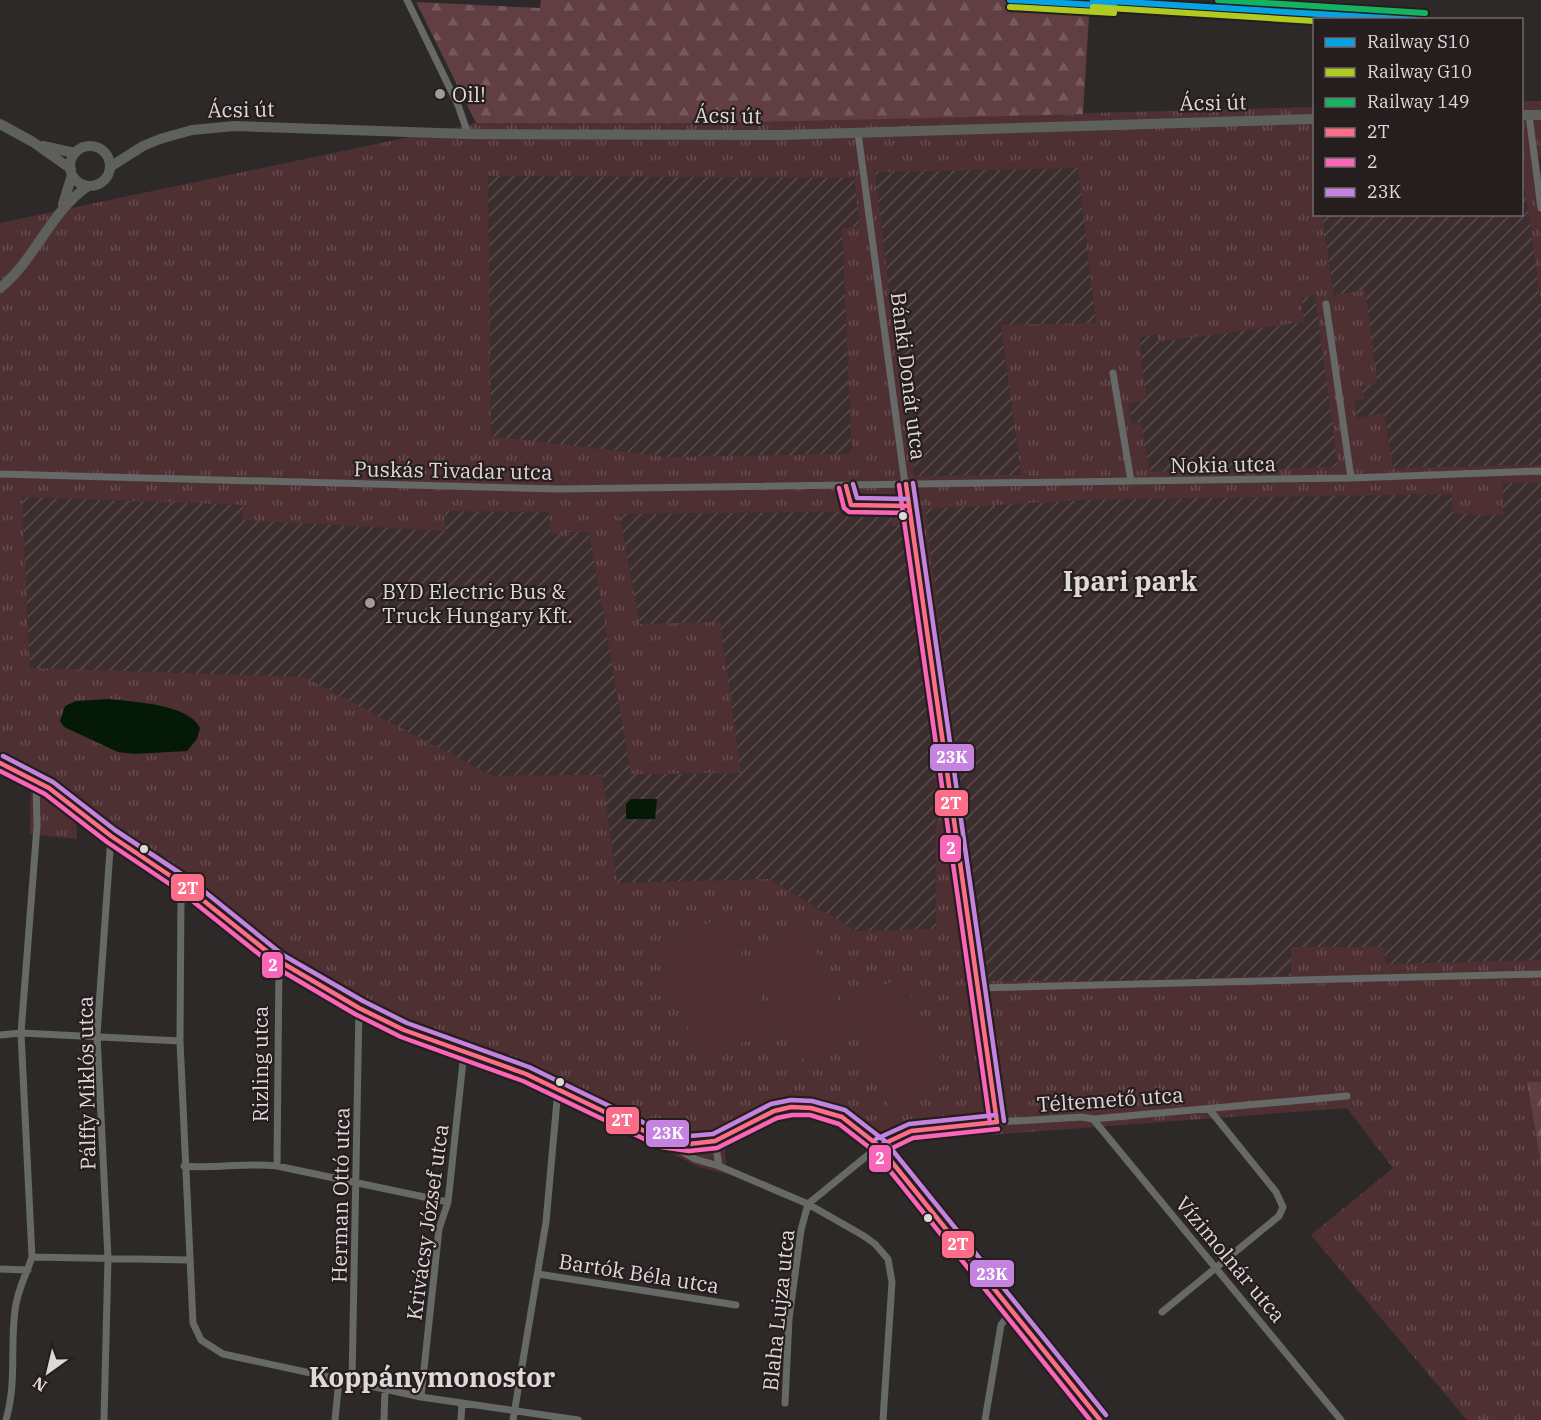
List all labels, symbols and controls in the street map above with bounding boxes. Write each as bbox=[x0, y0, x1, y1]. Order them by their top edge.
legend bbox=[1313, 18, 1523, 216]
text: Railway S10 bbox=[1367, 30, 1469, 53]
text: Railway G10 bbox=[1367, 60, 1472, 83]
place label: Oil! bbox=[452, 80, 486, 108]
marker: Oil! bbox=[433, 87, 447, 101]
street label: Ácsi út bbox=[1179, 87, 1247, 117]
text: Railway 149 bbox=[1367, 90, 1470, 113]
street label: Ácsi út bbox=[207, 94, 275, 124]
street label: Ácsi út bbox=[694, 100, 762, 130]
text: 2T bbox=[1367, 120, 1390, 143]
text: 2 bbox=[1367, 150, 1378, 173]
text: 23K bbox=[1367, 180, 1402, 203]
street label: Bánki Donát utca bbox=[885, 290, 933, 462]
street label: Nokia utca bbox=[1170, 449, 1276, 479]
street label: Puskás Tivadar utca bbox=[353, 454, 553, 486]
unlabelled marker bbox=[897, 510, 909, 522]
district label: Ipari park bbox=[1063, 563, 1198, 598]
place label: BYD Electric Bus & Truck Hungary Kft. bbox=[382, 577, 573, 629]
marker: BYD Electric Bus & Truck Hungary Kft. bbox=[363, 596, 377, 610]
line badge: 23K bbox=[929, 743, 975, 772]
text: 23K bbox=[936, 747, 968, 767]
line badge: 2T bbox=[934, 789, 969, 817]
text: 2T bbox=[941, 793, 961, 813]
line badge: 2 bbox=[939, 834, 962, 863]
text: 2 bbox=[946, 838, 956, 858]
unlabelled marker bbox=[138, 843, 150, 855]
line badge: 2T bbox=[170, 873, 205, 902]
text: 2T bbox=[178, 878, 198, 898]
line badge: 2 bbox=[261, 951, 284, 979]
text: 2 bbox=[268, 955, 278, 975]
street label: Pálffy Miklós utca bbox=[70, 996, 102, 1170]
street label: Rizling utca bbox=[246, 1006, 274, 1122]
unlabelled marker bbox=[554, 1076, 566, 1088]
street label: Téltemető utca bbox=[1036, 1080, 1184, 1118]
line badge: 2T bbox=[605, 1106, 640, 1135]
street label: Herman Ottó utca bbox=[324, 1107, 356, 1283]
text: 2T bbox=[612, 1110, 632, 1130]
line badge: 23K bbox=[645, 1119, 690, 1148]
street label: Krivácsy József utca bbox=[399, 1122, 455, 1322]
text: 23K bbox=[652, 1123, 684, 1143]
line badge: 2 bbox=[868, 1144, 892, 1173]
text: 2 bbox=[875, 1148, 885, 1168]
street label: Vízimolnár utca bbox=[1170, 1190, 1292, 1328]
unlabelled marker bbox=[922, 1212, 934, 1224]
street label: Blaha Lujza utca bbox=[756, 1228, 800, 1392]
line badge: 2T bbox=[941, 1230, 975, 1259]
text: 2T bbox=[948, 1234, 968, 1254]
street label: Bartók Béla utca bbox=[557, 1246, 721, 1300]
line badge: 23K bbox=[969, 1259, 1015, 1288]
text: 23K bbox=[976, 1264, 1008, 1284]
north arrow bbox=[18, 1342, 78, 1402]
district label: Koppánymonostor bbox=[309, 1359, 555, 1394]
text: N bbox=[29, 1373, 50, 1396]

